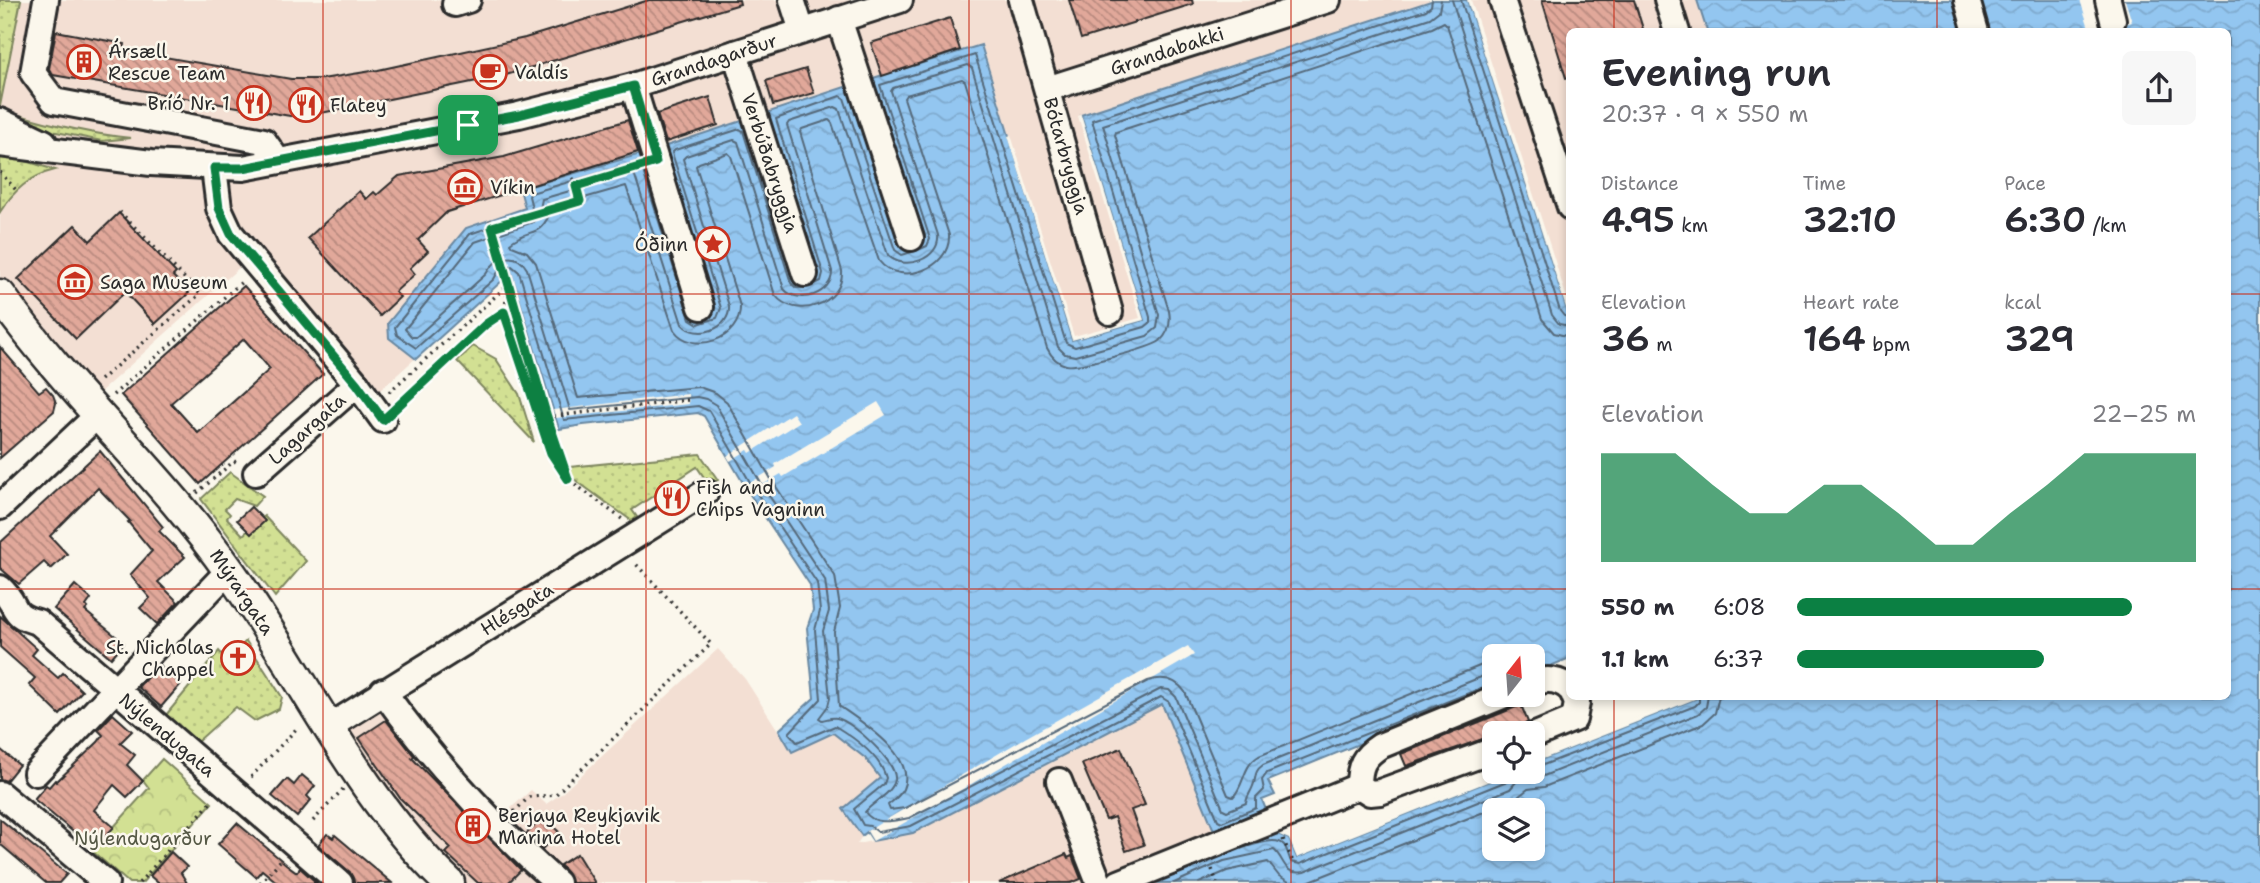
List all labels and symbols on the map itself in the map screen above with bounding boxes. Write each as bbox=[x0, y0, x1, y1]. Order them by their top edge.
street label: Grandabakki bbox=[1107, 21, 1227, 81]
street label: Grandagarður bbox=[648, 28, 780, 92]
place label: Ársæll Rescue Team bbox=[108, 38, 225, 86]
building icon: Ársæll Rescue Team bbox=[65, 43, 103, 81]
cafe icon: Valdís bbox=[471, 53, 509, 91]
place label: Valdís bbox=[514, 60, 569, 85]
restaurant icon: Bríó Nr. 1 bbox=[235, 84, 273, 122]
restaurant icon: Flatey bbox=[287, 86, 325, 124]
street label: Verbúðabryggja bbox=[736, 90, 804, 236]
place label: Bríó Nr. 1 bbox=[147, 91, 230, 116]
place label: Flatey bbox=[330, 93, 387, 118]
pin bbox=[438, 95, 498, 155]
street label: Bótarbryggja bbox=[1037, 95, 1095, 218]
museum icon: Víkin bbox=[446, 168, 484, 206]
place label: Víkin bbox=[490, 175, 535, 200]
place icon: Óðinn bbox=[694, 225, 732, 263]
place label: Óðinn bbox=[635, 231, 688, 257]
museum icon: Saga Museum bbox=[56, 263, 94, 301]
place label: Saga Museum bbox=[100, 270, 228, 295]
street label: Lagargata bbox=[263, 388, 351, 470]
place label: Fish and Chips Vagninn bbox=[696, 475, 825, 522]
restaurant icon: Fish and Chips Vagninn bbox=[653, 479, 691, 517]
street label: Mýrargata bbox=[204, 544, 280, 640]
street label: Hlésgata bbox=[476, 577, 558, 641]
place label: St. Nicholas Chappel bbox=[106, 635, 214, 682]
church icon: St. Nicholas Chappel bbox=[219, 639, 257, 677]
north arrow bbox=[1482, 644, 1545, 707]
street label: Nýlendugata bbox=[114, 687, 221, 783]
place label: Berjaya Reykjavik Marina Hotel bbox=[498, 803, 660, 850]
building icon: Berjaya Reykjavik Marina Hotel bbox=[454, 807, 492, 845]
park label: Nýlendugarður bbox=[74, 826, 212, 851]

